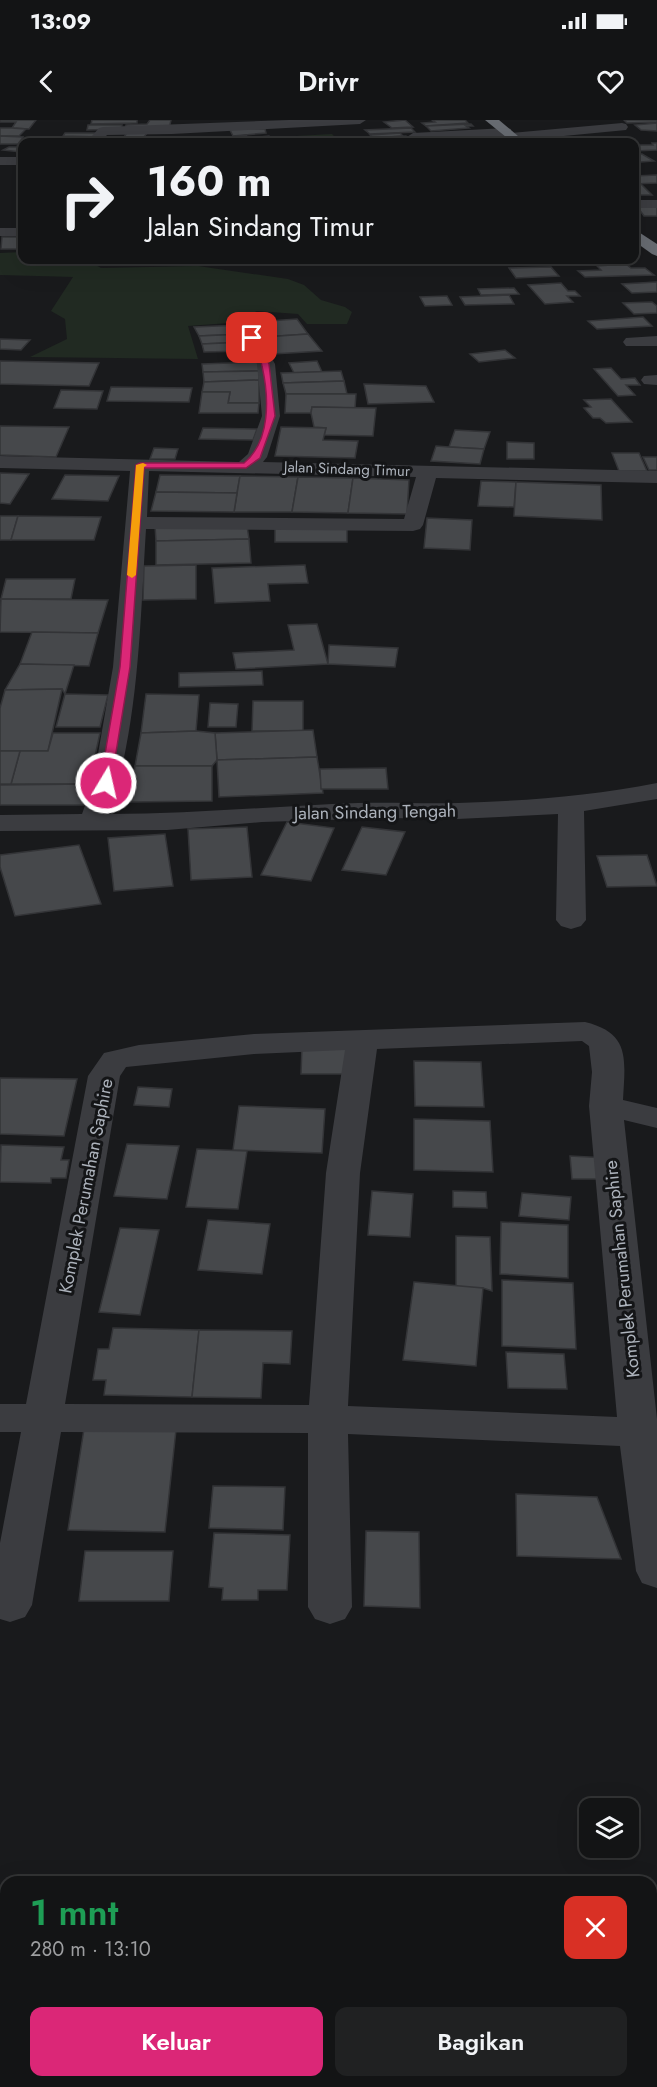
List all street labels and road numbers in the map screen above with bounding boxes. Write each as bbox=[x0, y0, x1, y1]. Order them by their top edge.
street label: Jalan Sindang Timur bbox=[282, 456, 411, 482]
street label: Jalan Sindang Tengah bbox=[292, 798, 456, 826]
street label: Komplek Perumahan Saphire bbox=[52, 1076, 120, 1296]
street label: Komplek Perumahan Saphire bbox=[598, 1159, 646, 1379]

